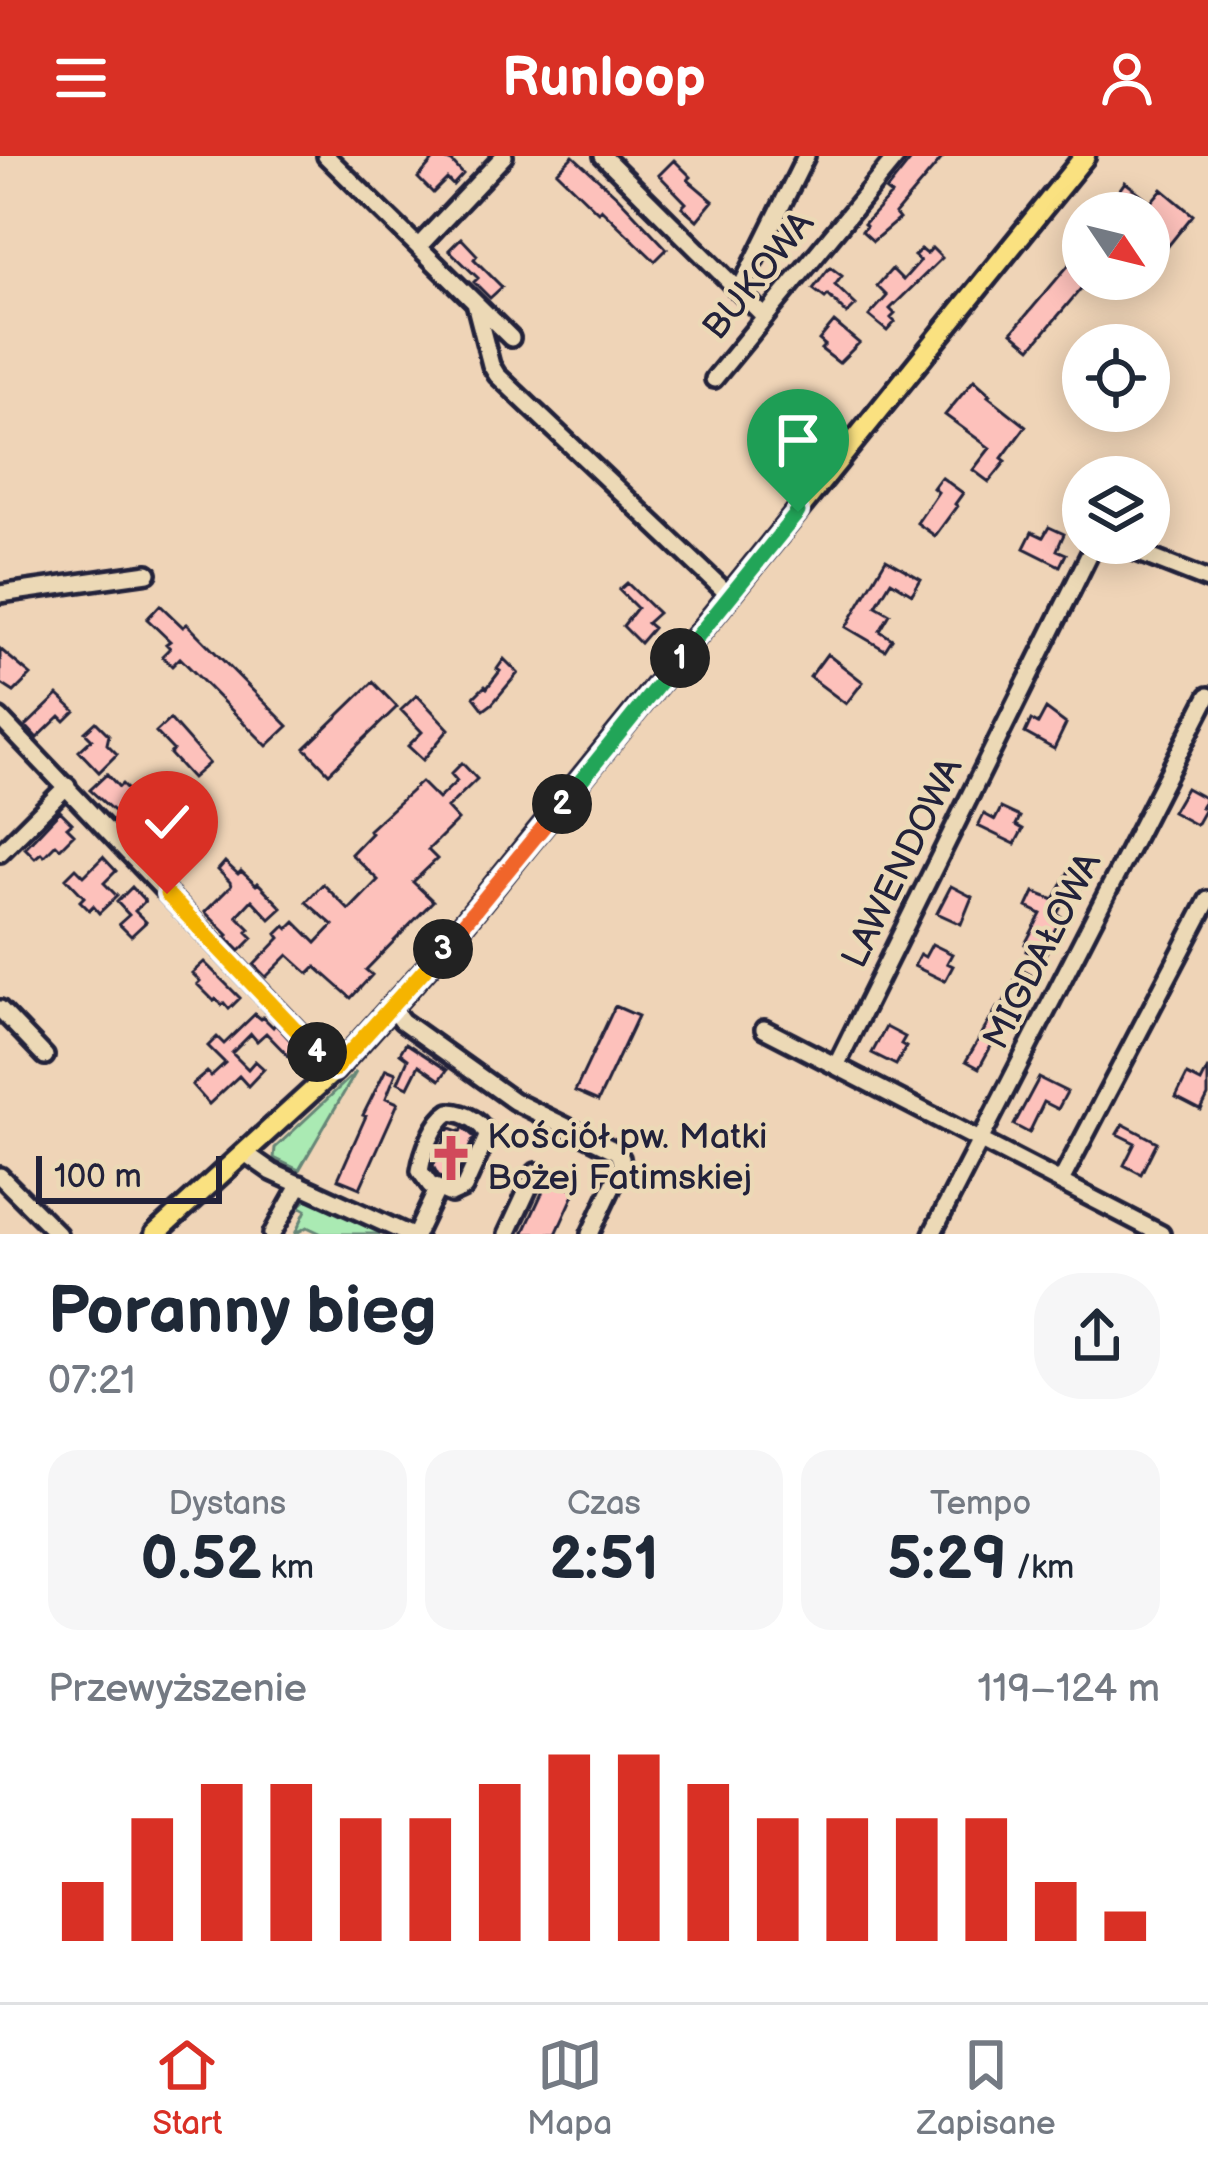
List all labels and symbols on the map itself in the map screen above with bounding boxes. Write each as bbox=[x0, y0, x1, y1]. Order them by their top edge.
north arrow bbox=[1062, 192, 1170, 300]
street label: BUKOWA bbox=[694, 203, 824, 349]
pin bbox=[747, 389, 849, 512]
pin: 1 bbox=[650, 628, 710, 688]
street label: LAWENDOWA bbox=[834, 751, 972, 975]
pin bbox=[116, 771, 218, 894]
pin: 2 bbox=[532, 774, 592, 834]
street label: MIGDAŁOWA bbox=[975, 846, 1111, 1056]
pin: 3 bbox=[413, 919, 473, 979]
pin: 4 bbox=[287, 1022, 347, 1082]
place label: Kościół pw. Matki Bożej Fatimskiej bbox=[487, 1116, 767, 1200]
church icon: Kościół pw. Matki Bożej Fatimskiej bbox=[426, 1133, 476, 1183]
scale bar bbox=[36, 1150, 222, 1203]

